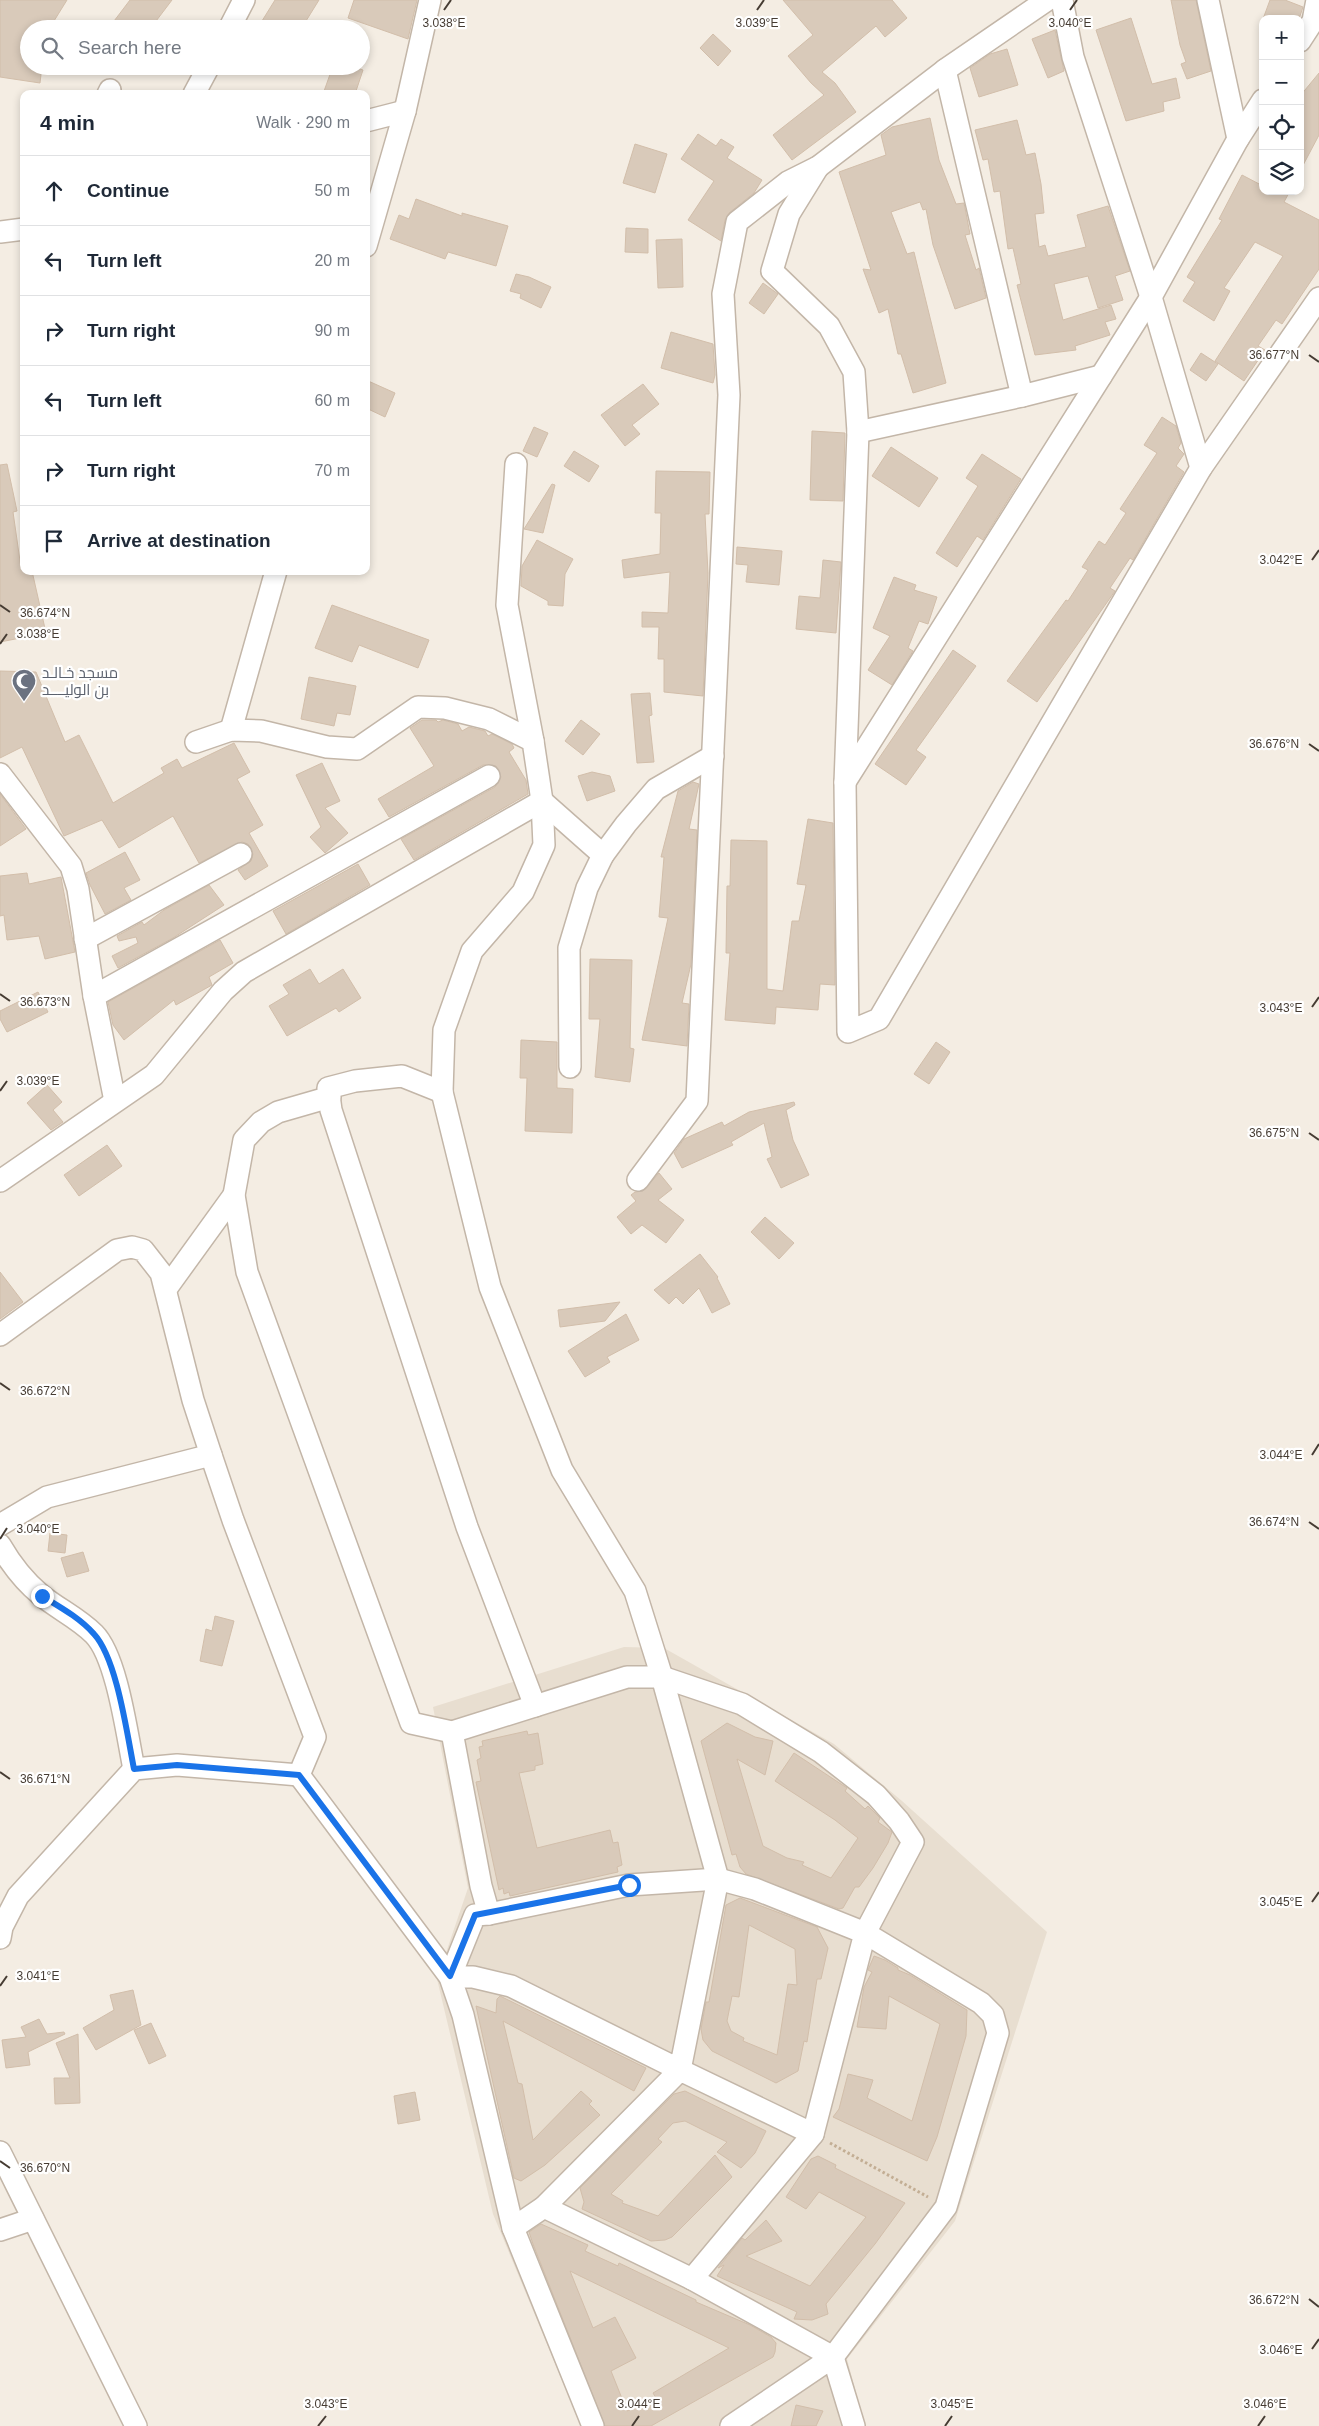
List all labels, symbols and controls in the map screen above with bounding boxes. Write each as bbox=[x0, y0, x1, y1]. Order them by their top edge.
map controls bbox=[1259, 15, 1304, 195]
button: + bbox=[1259, 15, 1304, 60]
text: 3.038°E bbox=[423, 16, 465, 30]
text: 3.039°E bbox=[736, 16, 778, 30]
text: 3.040°E bbox=[1049, 16, 1091, 30]
search box bbox=[20, 20, 370, 75]
icon: search bbox=[38, 34, 66, 62]
text: Search here bbox=[78, 37, 182, 58]
button: − bbox=[1259, 60, 1304, 105]
button: locate bbox=[1259, 105, 1304, 150]
text: 4 min bbox=[40, 111, 95, 134]
text: Walk · 290 m bbox=[256, 114, 350, 131]
button: layers bbox=[1259, 150, 1304, 195]
icon: ahead bbox=[40, 177, 68, 205]
text: Continue bbox=[87, 180, 169, 201]
text: 50 m bbox=[314, 182, 350, 199]
icon: left bbox=[40, 247, 68, 275]
text: Turn left bbox=[87, 250, 162, 271]
text: 20 m bbox=[314, 252, 350, 269]
icon: right bbox=[40, 317, 68, 345]
text: Turn right bbox=[87, 320, 175, 341]
text: 90 m bbox=[314, 322, 350, 339]
text: 36.677°N bbox=[1249, 348, 1299, 362]
icon: left bbox=[40, 387, 68, 415]
text: Turn left bbox=[87, 390, 162, 411]
text: 60 m bbox=[314, 392, 350, 409]
icon: right bbox=[40, 457, 68, 485]
text: Turn right bbox=[87, 460, 175, 481]
text: 70 m bbox=[314, 462, 350, 479]
icon: arrive bbox=[40, 527, 68, 555]
text: Arrive at destination bbox=[87, 530, 271, 551]
text: 3.042°E bbox=[1260, 553, 1302, 567]
text: 36.674°N bbox=[20, 606, 70, 620]
text: 3.038°E bbox=[17, 627, 59, 641]
place label: مسجد خـالـد بن الوليــــد bbox=[42, 664, 118, 700]
mosque icon: مسجد خـالـد بن الوليــــد bbox=[11, 668, 37, 702]
text: 36.676°N bbox=[1249, 737, 1299, 751]
text: 36.673°N bbox=[20, 995, 70, 1009]
text: 3.043°E bbox=[1260, 1001, 1302, 1015]
text: 3.039°E bbox=[17, 1074, 59, 1088]
text: 36.675°N bbox=[1249, 1126, 1299, 1140]
text: 36.672°N bbox=[20, 1384, 70, 1398]
text: 3.044°E bbox=[1260, 1448, 1302, 1462]
text: 36.674°N bbox=[1249, 1515, 1299, 1529]
text: 3.040°E bbox=[17, 1522, 59, 1536]
route end bbox=[31, 1585, 54, 1608]
text: 36.671°N bbox=[20, 1772, 70, 1786]
route start bbox=[618, 1874, 641, 1897]
text: 3.045°E bbox=[1260, 1895, 1302, 1909]
text: 3.041°E bbox=[17, 1969, 59, 1983]
text: 36.670°N bbox=[20, 2161, 70, 2175]
text: 36.672°N bbox=[1249, 2293, 1299, 2307]
text: 3.046°E bbox=[1260, 2343, 1302, 2357]
text: 3.043°E bbox=[305, 2397, 347, 2411]
text: 3.044°E bbox=[618, 2397, 660, 2411]
text: 3.045°E bbox=[931, 2397, 973, 2411]
text: 3.046°E bbox=[1244, 2397, 1286, 2411]

